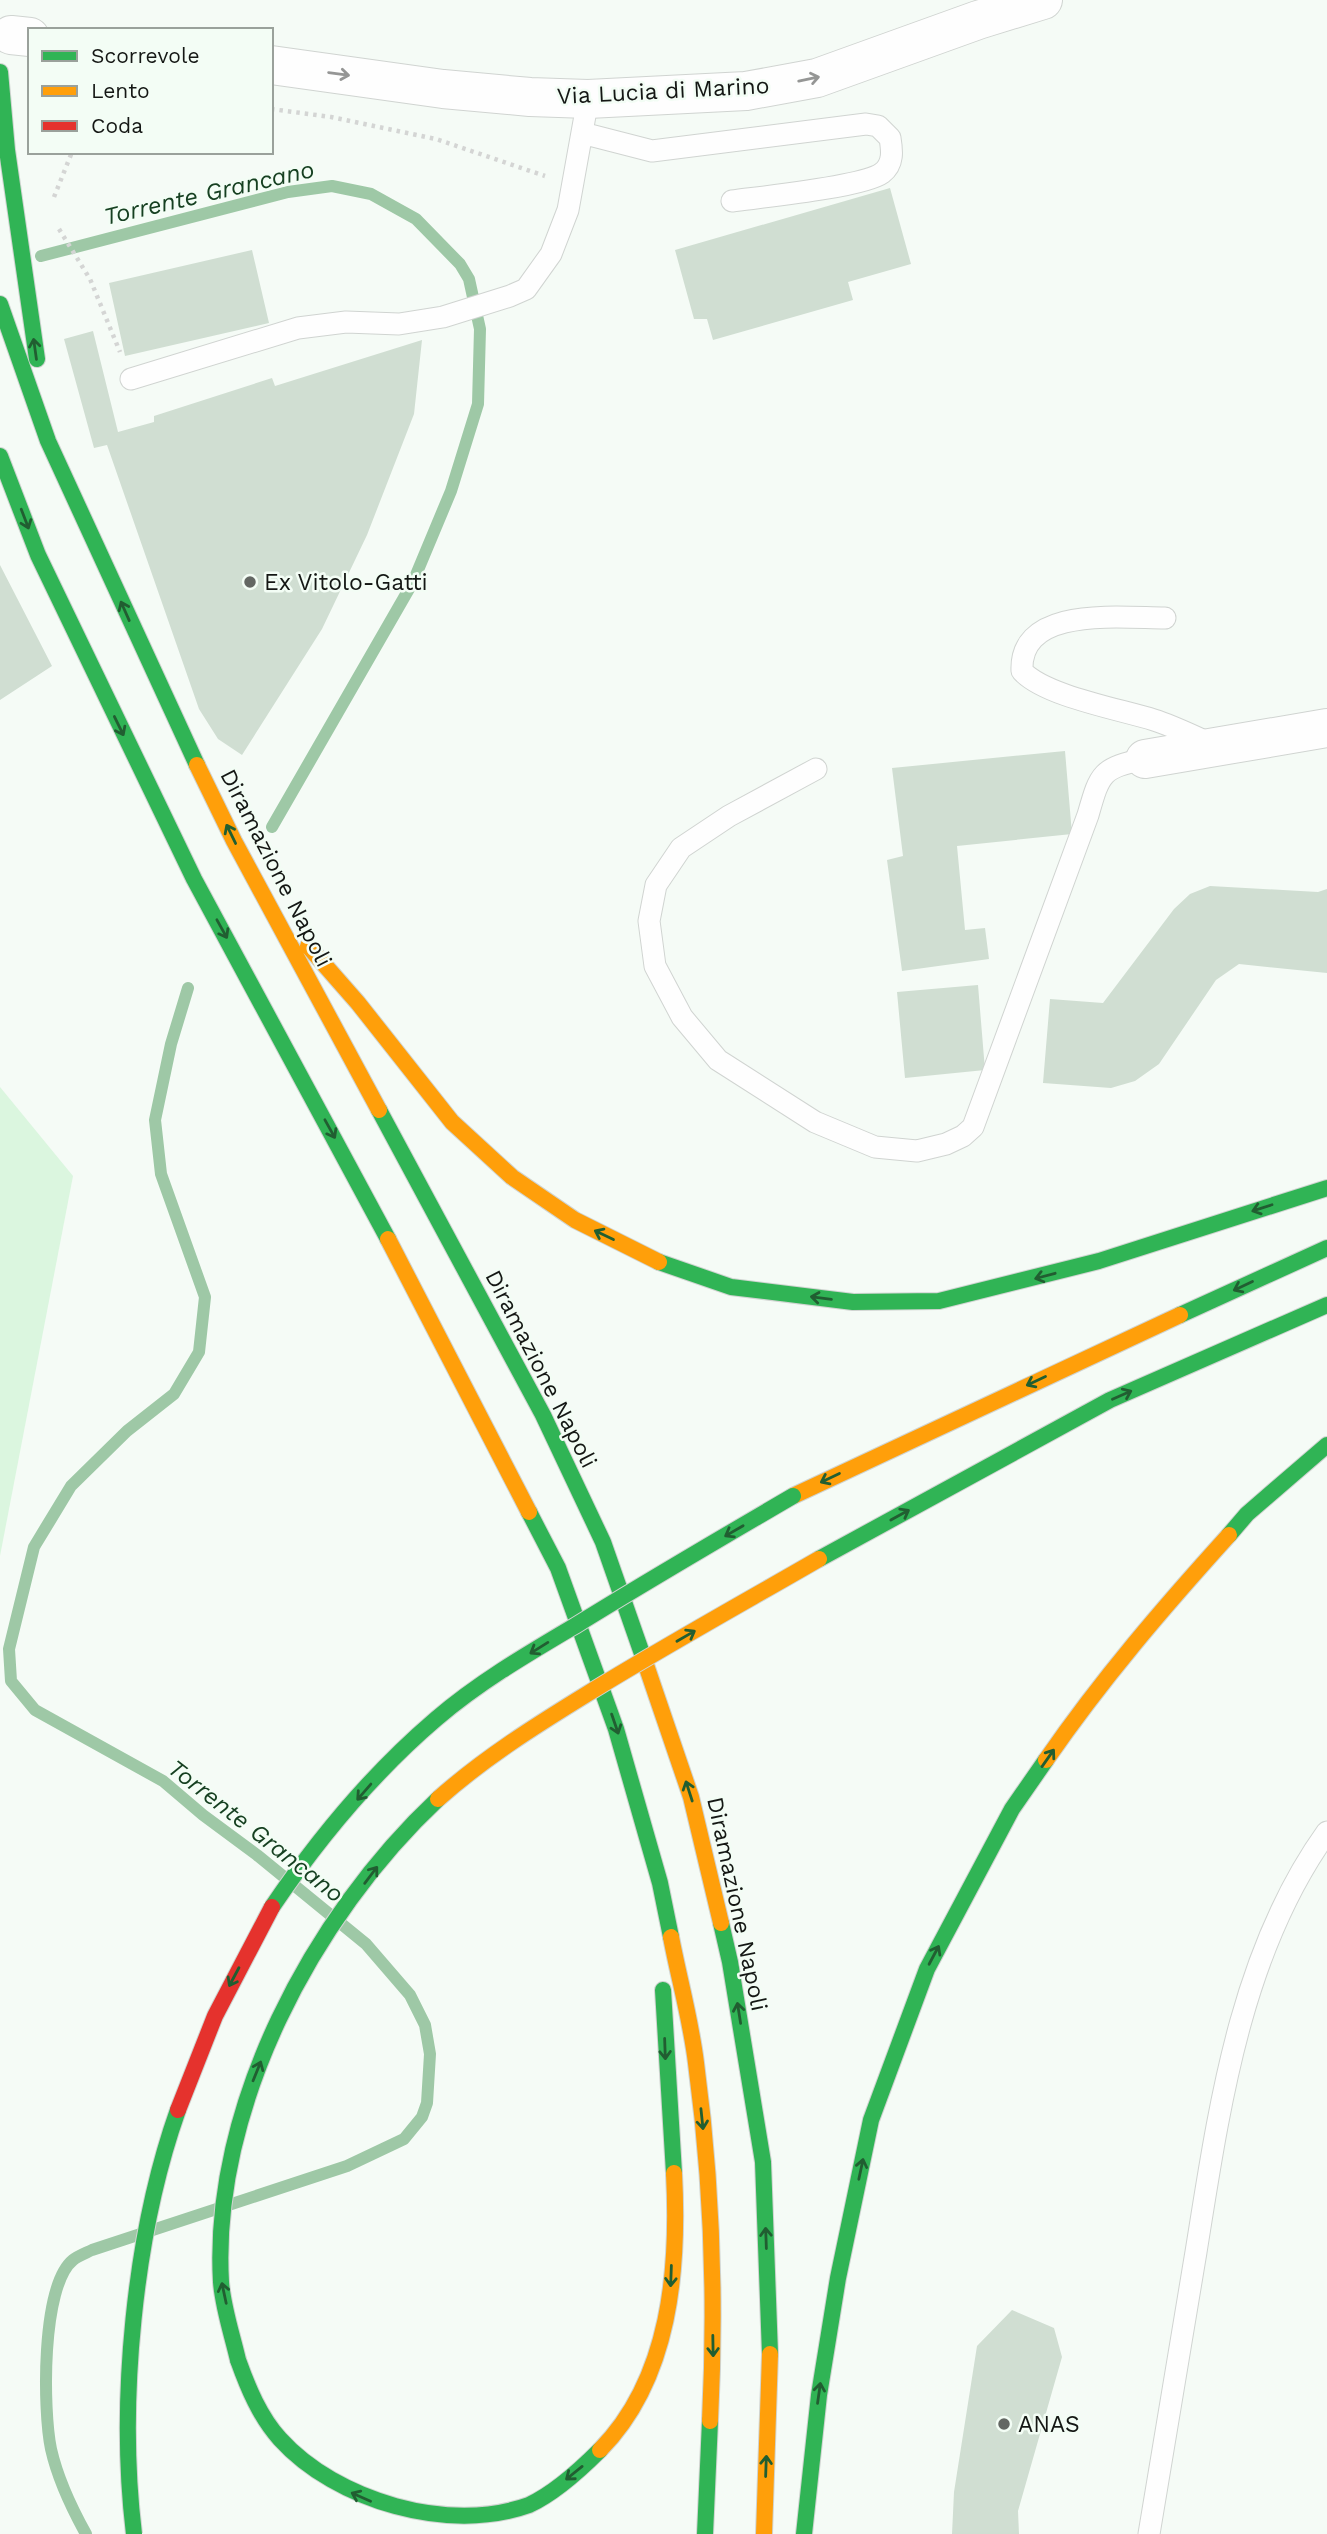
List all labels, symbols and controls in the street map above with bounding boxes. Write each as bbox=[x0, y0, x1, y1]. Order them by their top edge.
legend bbox=[28, 28, 273, 154]
text: Scorrevole bbox=[91, 43, 200, 68]
one-way arrow bbox=[327, 68, 350, 81]
street label: Via Lucia di Marino bbox=[556, 72, 770, 110]
one-way arrow bbox=[797, 72, 820, 86]
text: Lento bbox=[91, 78, 150, 103]
text: Coda bbox=[91, 113, 143, 138]
water label: Torrente Grancano bbox=[101, 155, 317, 231]
one-way arrow bbox=[29, 338, 42, 361]
one-way arrow bbox=[19, 508, 32, 530]
place label: Ex Vitolo-Gatti bbox=[264, 569, 428, 596]
marker: Ex Vitolo-Gatti bbox=[242, 574, 258, 590]
one-way arrow bbox=[118, 601, 131, 622]
one-way arrow bbox=[112, 715, 126, 736]
street label: Diramazione Napoli bbox=[214, 765, 338, 971]
one-way arrow bbox=[223, 824, 237, 845]
one-way arrow bbox=[215, 918, 229, 939]
one-way arrow bbox=[324, 1118, 337, 1139]
one-way arrow bbox=[1251, 1203, 1273, 1216]
one-way arrow bbox=[594, 1227, 615, 1241]
street label: Diramazione Napoli bbox=[479, 1266, 603, 1472]
one-way arrow bbox=[1034, 1270, 1056, 1283]
one-way arrow bbox=[1233, 1280, 1254, 1294]
one-way arrow bbox=[810, 1292, 832, 1305]
one-way arrow bbox=[1026, 1375, 1047, 1388]
one-way arrow bbox=[1111, 1388, 1132, 1401]
one-way arrow bbox=[820, 1472, 841, 1486]
one-way arrow bbox=[890, 1508, 910, 1522]
one-way arrow bbox=[724, 1524, 744, 1538]
one-way arrow bbox=[675, 1629, 696, 1642]
one-way arrow bbox=[529, 1641, 549, 1655]
one-way arrow bbox=[609, 1713, 622, 1735]
one-way arrow bbox=[1041, 1749, 1055, 1768]
water label: Torrente Grancano bbox=[163, 1754, 349, 1908]
one-way arrow bbox=[682, 1780, 695, 1802]
one-way arrow bbox=[356, 1782, 372, 1800]
street label: Diramazione Napoli bbox=[701, 1794, 773, 2014]
one-way arrow bbox=[363, 1866, 378, 1885]
one-way arrow bbox=[928, 1945, 942, 1966]
one-way arrow bbox=[227, 1966, 240, 1987]
one-way arrow bbox=[732, 2002, 745, 2025]
one-way arrow bbox=[659, 2037, 672, 2060]
one-way arrow bbox=[251, 2061, 264, 2082]
one-way arrow bbox=[696, 2107, 709, 2129]
one-way arrow bbox=[854, 2158, 868, 2181]
one-way arrow bbox=[759, 2227, 772, 2250]
one-way arrow bbox=[665, 2264, 678, 2287]
one-way arrow bbox=[216, 2282, 230, 2305]
one-way arrow bbox=[706, 2334, 720, 2357]
one-way arrow bbox=[813, 2382, 826, 2405]
place label: ANAS bbox=[1018, 2411, 1080, 2438]
marker: ANAS bbox=[996, 2416, 1012, 2432]
one-way arrow bbox=[759, 2455, 773, 2478]
one-way arrow bbox=[565, 2465, 583, 2481]
one-way arrow bbox=[351, 2490, 373, 2503]

